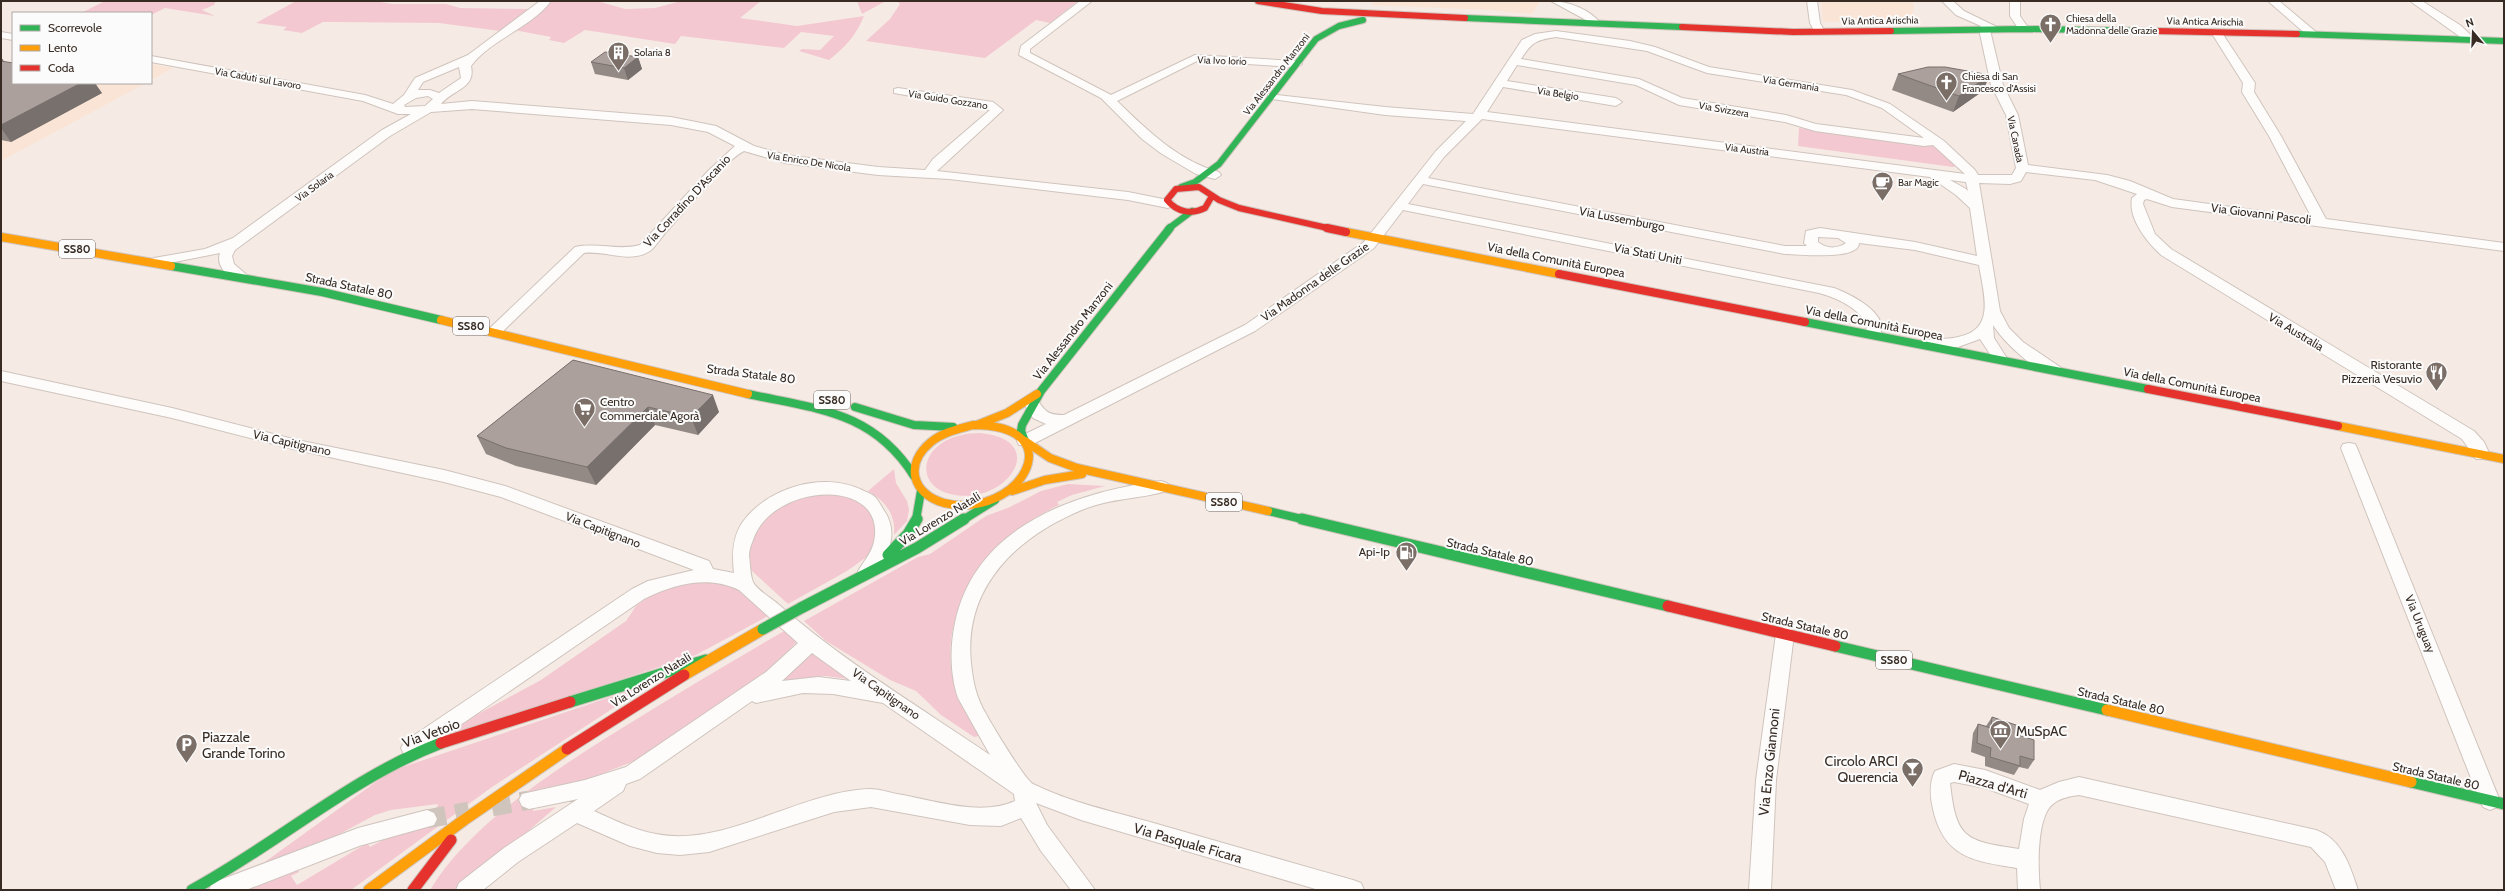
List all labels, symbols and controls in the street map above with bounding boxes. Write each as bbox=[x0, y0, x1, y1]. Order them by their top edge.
church icon: Chiesa della Madonna delle Grazie bbox=[2038, 11, 2064, 44]
legend bbox=[12, 12, 152, 84]
place label: Chiesa della Madonna delle Grazie bbox=[2066, 12, 2157, 37]
north arrow bbox=[2453, 12, 2493, 52]
street label: Via Antica Arischia bbox=[1841, 13, 1919, 28]
street label: Via Antica Arischia bbox=[2166, 14, 2244, 29]
text: N bbox=[2464, 15, 2476, 30]
text: Scorrevole bbox=[48, 20, 102, 35]
street label: Via Alessandro Manzoni bbox=[1240, 31, 1312, 118]
building icon: Solaria 8 bbox=[605, 39, 631, 72]
text: Lento bbox=[48, 40, 78, 55]
place label: Solaria 8 bbox=[634, 46, 671, 59]
street label: Via Ivo Iorio bbox=[1197, 53, 1247, 68]
text: Coda bbox=[48, 60, 74, 75]
street label: Via Caduti sul Lavoro bbox=[214, 64, 303, 93]
church icon: Chiesa di San Francesco d'Assisi bbox=[1933, 69, 1959, 102]
place label: Chiesa di San Francesco d'Assisi bbox=[1962, 70, 2036, 95]
street label: Via Germania bbox=[1762, 73, 1820, 94]
street label: Via Belgio bbox=[1536, 84, 1580, 103]
street label: Via Guido Gozzano bbox=[907, 87, 989, 112]
street label: Via Svizzera bbox=[1698, 99, 1750, 120]
street label: Via Canada bbox=[2004, 115, 2027, 164]
street label: Via Austria bbox=[1724, 140, 1770, 159]
street label: Via Enrico De Nicola bbox=[766, 148, 852, 175]
street label: Via Corradino D'Ascanio bbox=[640, 151, 734, 250]
street label: Via Solaria bbox=[293, 168, 336, 205]
cafe icon: Bar Magic bbox=[1869, 169, 1895, 202]
place label: Bar Magic bbox=[1898, 176, 1939, 189]
street label: Via Giovanni Pascoli bbox=[2210, 200, 2312, 227]
street label: Via Lussemburgo bbox=[1578, 203, 1667, 234]
street label: Via Madonna delle Grazie bbox=[1258, 239, 1372, 325]
street label: Via della Comunità Europea bbox=[1486, 239, 1626, 280]
road number: SS80 bbox=[59, 240, 95, 258]
street label: Via Stati Uniti bbox=[1613, 240, 1683, 267]
street label: Strada Statale 80 bbox=[304, 269, 394, 302]
street label: Via Alessandro Manzoni bbox=[1030, 279, 1116, 383]
street label: Via della Comunità Europea bbox=[1804, 302, 1944, 343]
street label: Via Australia bbox=[2266, 309, 2327, 354]
road number: SS80 bbox=[453, 317, 489, 335]
place label: Ristorante Pizzeria Vesuvio bbox=[2342, 357, 2422, 386]
restaurant icon: Ristorante Pizzeria Vesuvio bbox=[2424, 359, 2450, 392]
street label: Strada Statale 80 bbox=[706, 361, 796, 386]
street label: Via della Comunità Europea bbox=[2122, 364, 2262, 405]
road number: SS80 bbox=[814, 391, 850, 409]
place label: Centro Commerciale Agorà bbox=[600, 394, 700, 423]
supermarket icon: Centro Commerciale Agorà bbox=[571, 396, 597, 429]
street label: Via Capitignano bbox=[252, 426, 333, 459]
street label: Via Lorenzo Natali bbox=[897, 488, 983, 549]
road number: SS80 bbox=[1206, 493, 1242, 511]
street label: Via Capitignano bbox=[563, 508, 643, 551]
street label: Strada Statale 80 bbox=[1445, 534, 1535, 569]
fuel station icon: Api-Ip bbox=[1393, 539, 1419, 572]
place label: Api-Ip bbox=[1359, 544, 1390, 559]
street label: Via Uruguay bbox=[2402, 593, 2439, 655]
street label: Strada Statale 80 bbox=[1760, 608, 1850, 643]
street label: Via Lorenzo Natali bbox=[608, 649, 694, 710]
road number: SS80 bbox=[1876, 651, 1912, 669]
street label: Via Capitignano bbox=[849, 665, 924, 723]
street label: Strada Statale 80 bbox=[2076, 683, 2166, 718]
street label: Via Enzo Giannoni bbox=[1754, 707, 1784, 817]
street label: Via Vetoio bbox=[400, 714, 462, 752]
museum icon: MuSpAC bbox=[1987, 718, 2013, 751]
place label: MuSpAC bbox=[2016, 722, 2067, 740]
place label: Piazzale Grande Torino bbox=[202, 728, 286, 762]
parking icon: Piazzale Grande Torino bbox=[174, 732, 200, 765]
place label: Circolo ARCI Querencia bbox=[1824, 752, 1898, 786]
bar icon: Circolo ARCI Querencia bbox=[1900, 756, 1926, 789]
street label: Strada Statale 80 bbox=[2391, 758, 2481, 793]
street label: Piazza d'Arti bbox=[1956, 766, 2030, 802]
street label: Via Pasquale Ficara bbox=[1132, 819, 1245, 867]

